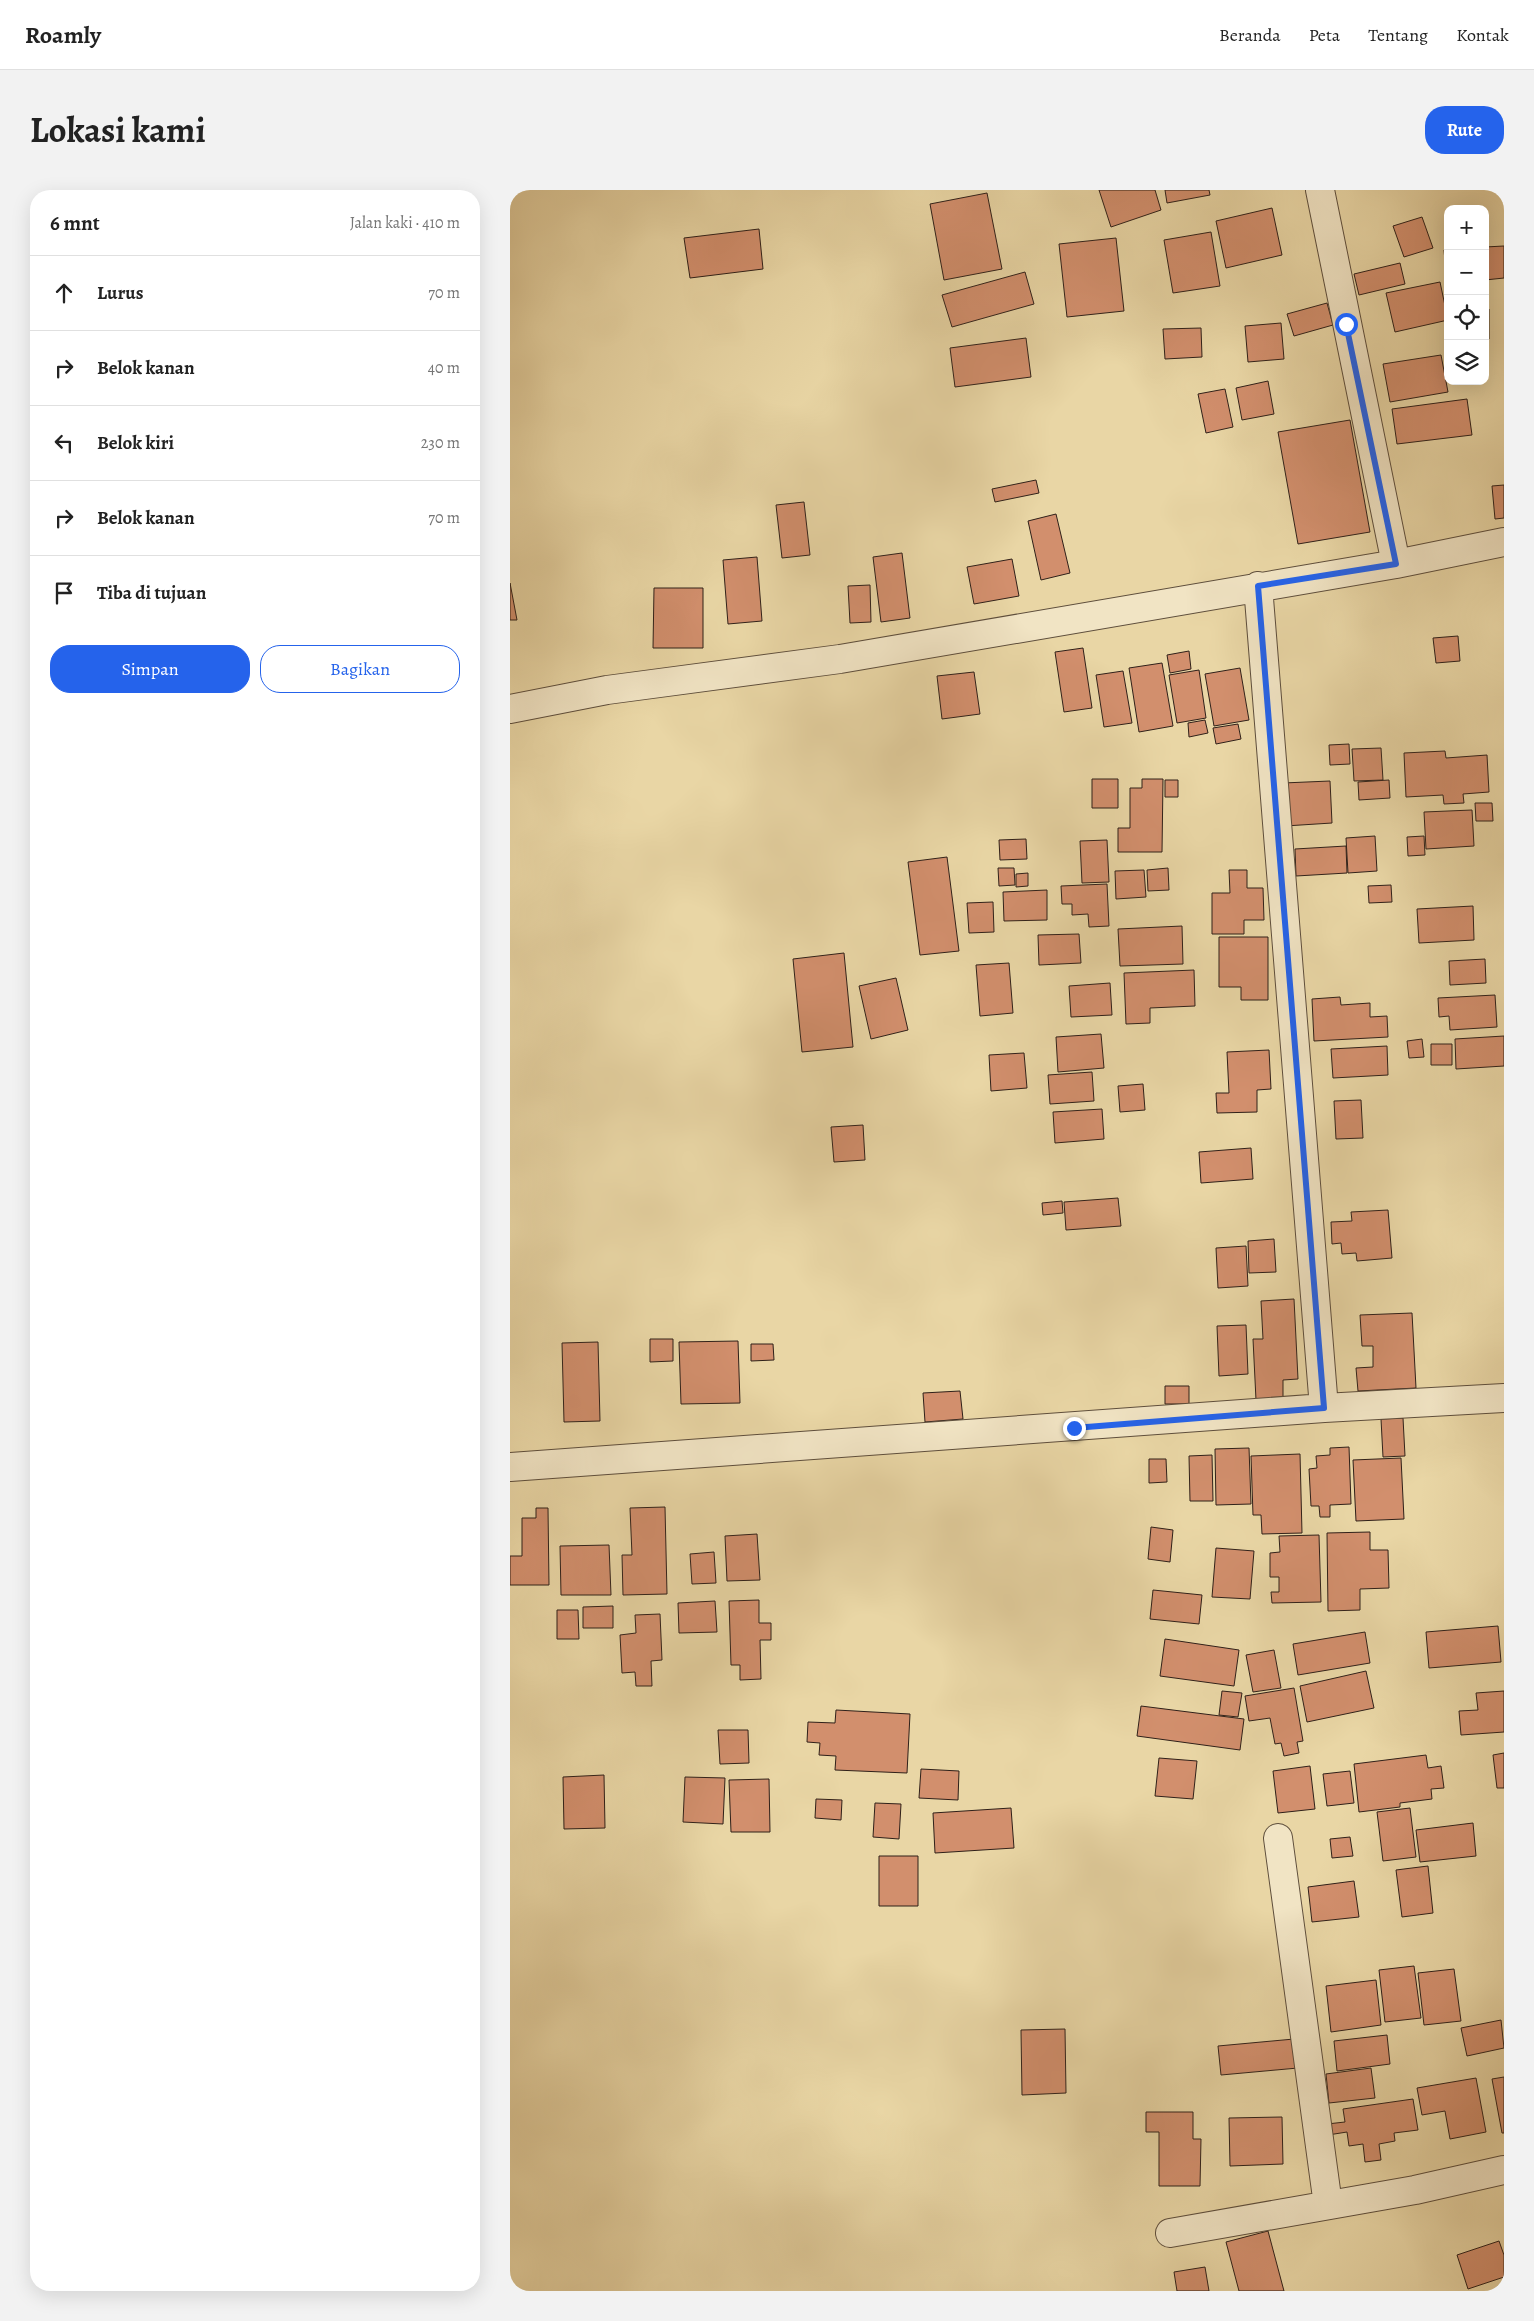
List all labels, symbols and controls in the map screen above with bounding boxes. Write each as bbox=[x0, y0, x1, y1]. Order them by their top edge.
text: Roamly bbox=[25, 19, 101, 51]
text: Beranda bbox=[1219, 23, 1281, 47]
text: Peta bbox=[1309, 23, 1340, 47]
text: Tentang bbox=[1368, 23, 1428, 47]
text: Kontak bbox=[1456, 23, 1509, 47]
text: Lokasi kami bbox=[30, 106, 206, 154]
button: Rute bbox=[1425, 106, 1504, 154]
map controls bbox=[1444, 205, 1489, 385]
button: + bbox=[1444, 205, 1489, 250]
text: 6 mnt bbox=[50, 209, 100, 237]
text: Jalan kaki · 410 m bbox=[350, 212, 460, 234]
button: − bbox=[1444, 250, 1489, 295]
icon: ahead bbox=[50, 279, 78, 307]
text: Lurus bbox=[97, 280, 143, 306]
text: 70 m bbox=[428, 282, 460, 304]
button: locate bbox=[1444, 295, 1489, 340]
route start bbox=[1335, 313, 1358, 336]
button: layers bbox=[1444, 340, 1489, 385]
icon: right bbox=[50, 354, 78, 382]
text: Belok kanan bbox=[97, 355, 195, 381]
text: 40 m bbox=[428, 357, 460, 379]
icon: left bbox=[50, 429, 78, 457]
text: Belok kiri bbox=[97, 430, 174, 456]
text: 230 m bbox=[421, 432, 460, 454]
icon: right bbox=[50, 504, 78, 532]
text: Belok kanan bbox=[97, 505, 195, 531]
text: 70 m bbox=[428, 507, 460, 529]
icon: arrive bbox=[50, 579, 78, 607]
text: Tiba di tujuan bbox=[97, 580, 206, 606]
button: Simpan bbox=[50, 645, 250, 693]
button: Bagikan bbox=[260, 645, 460, 693]
route end bbox=[1063, 1417, 1086, 1440]

